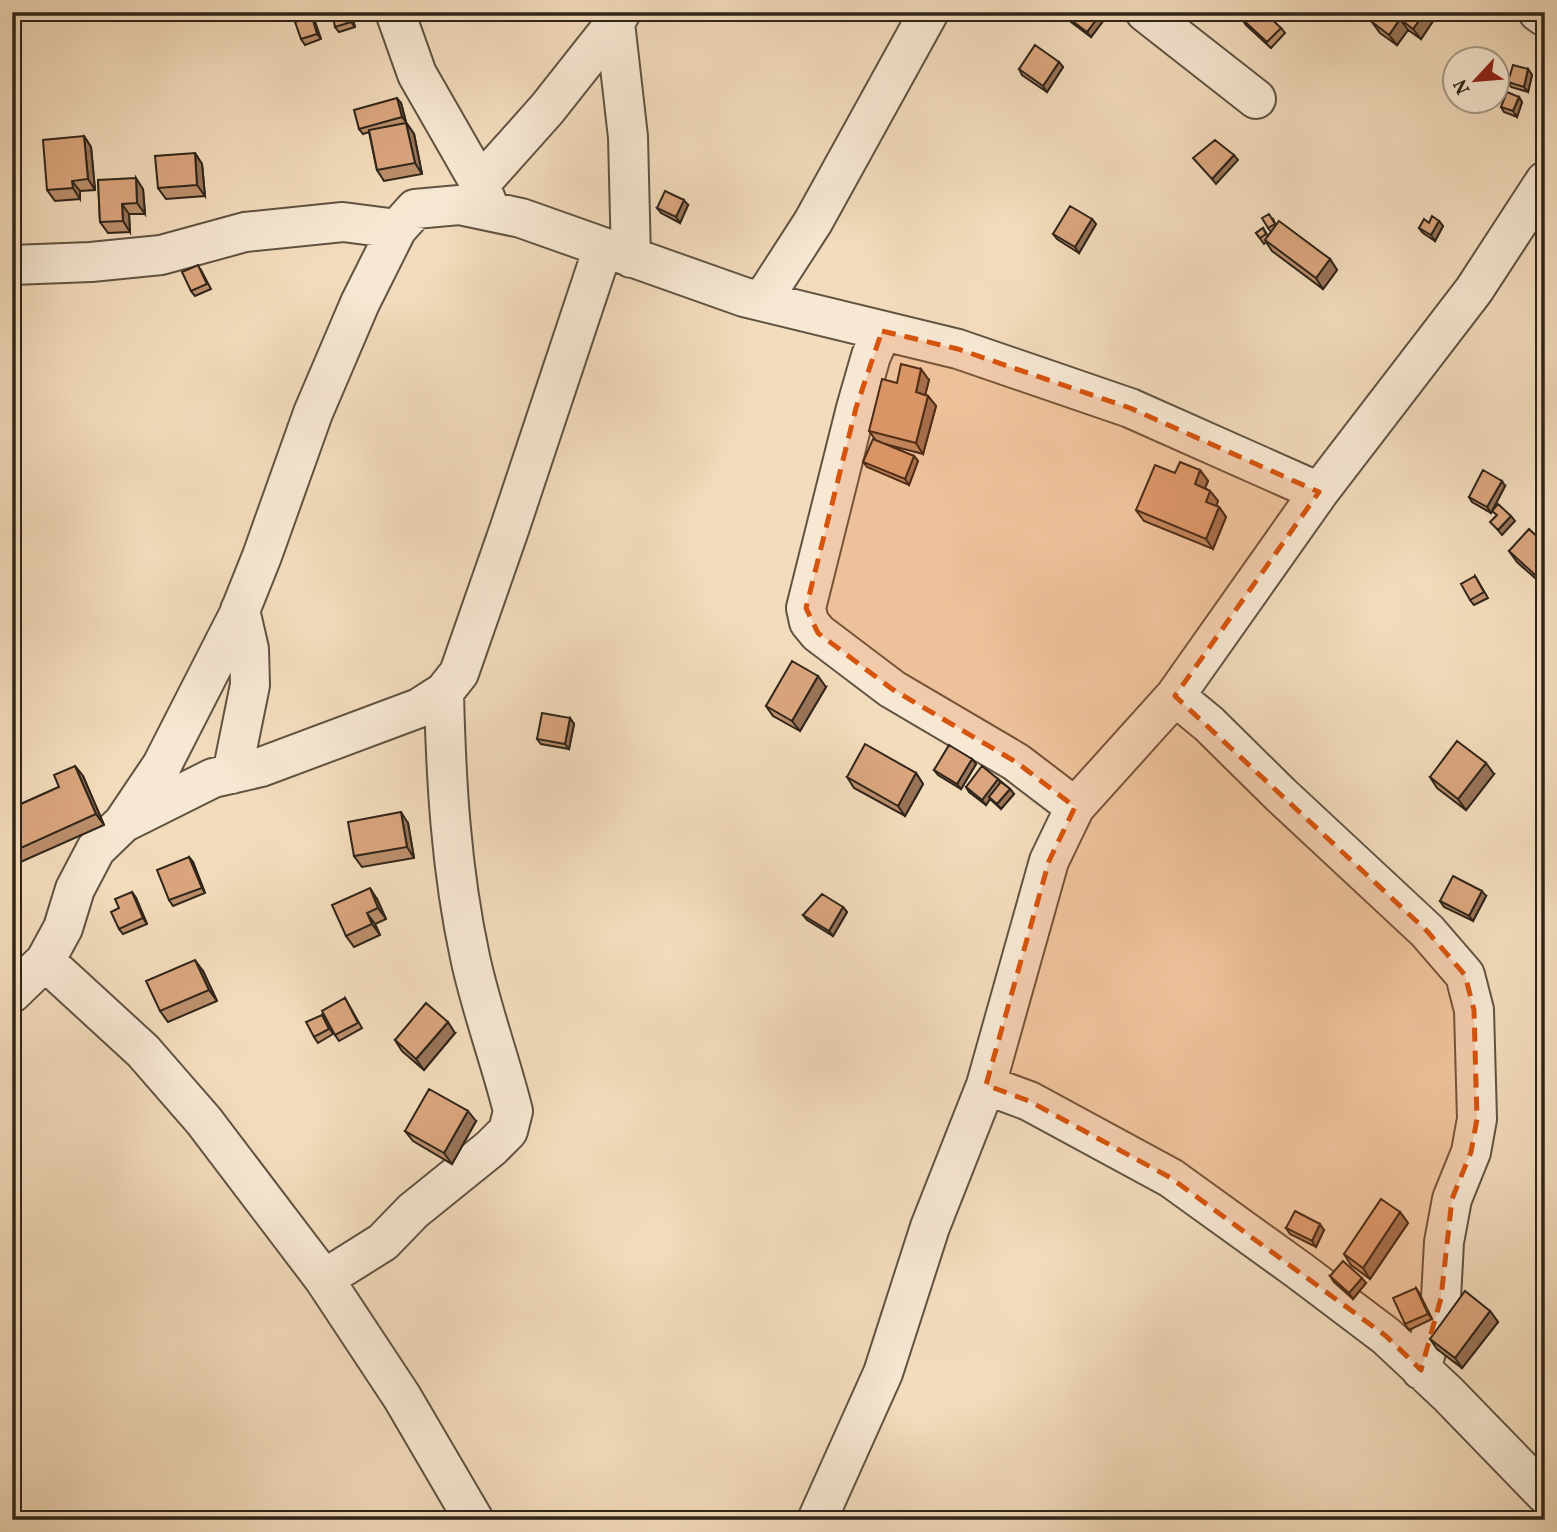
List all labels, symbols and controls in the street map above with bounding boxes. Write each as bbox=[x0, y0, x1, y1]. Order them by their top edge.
north arrow bbox=[1442, 46, 1512, 116]
text: N bbox=[1448, 74, 1477, 98]

